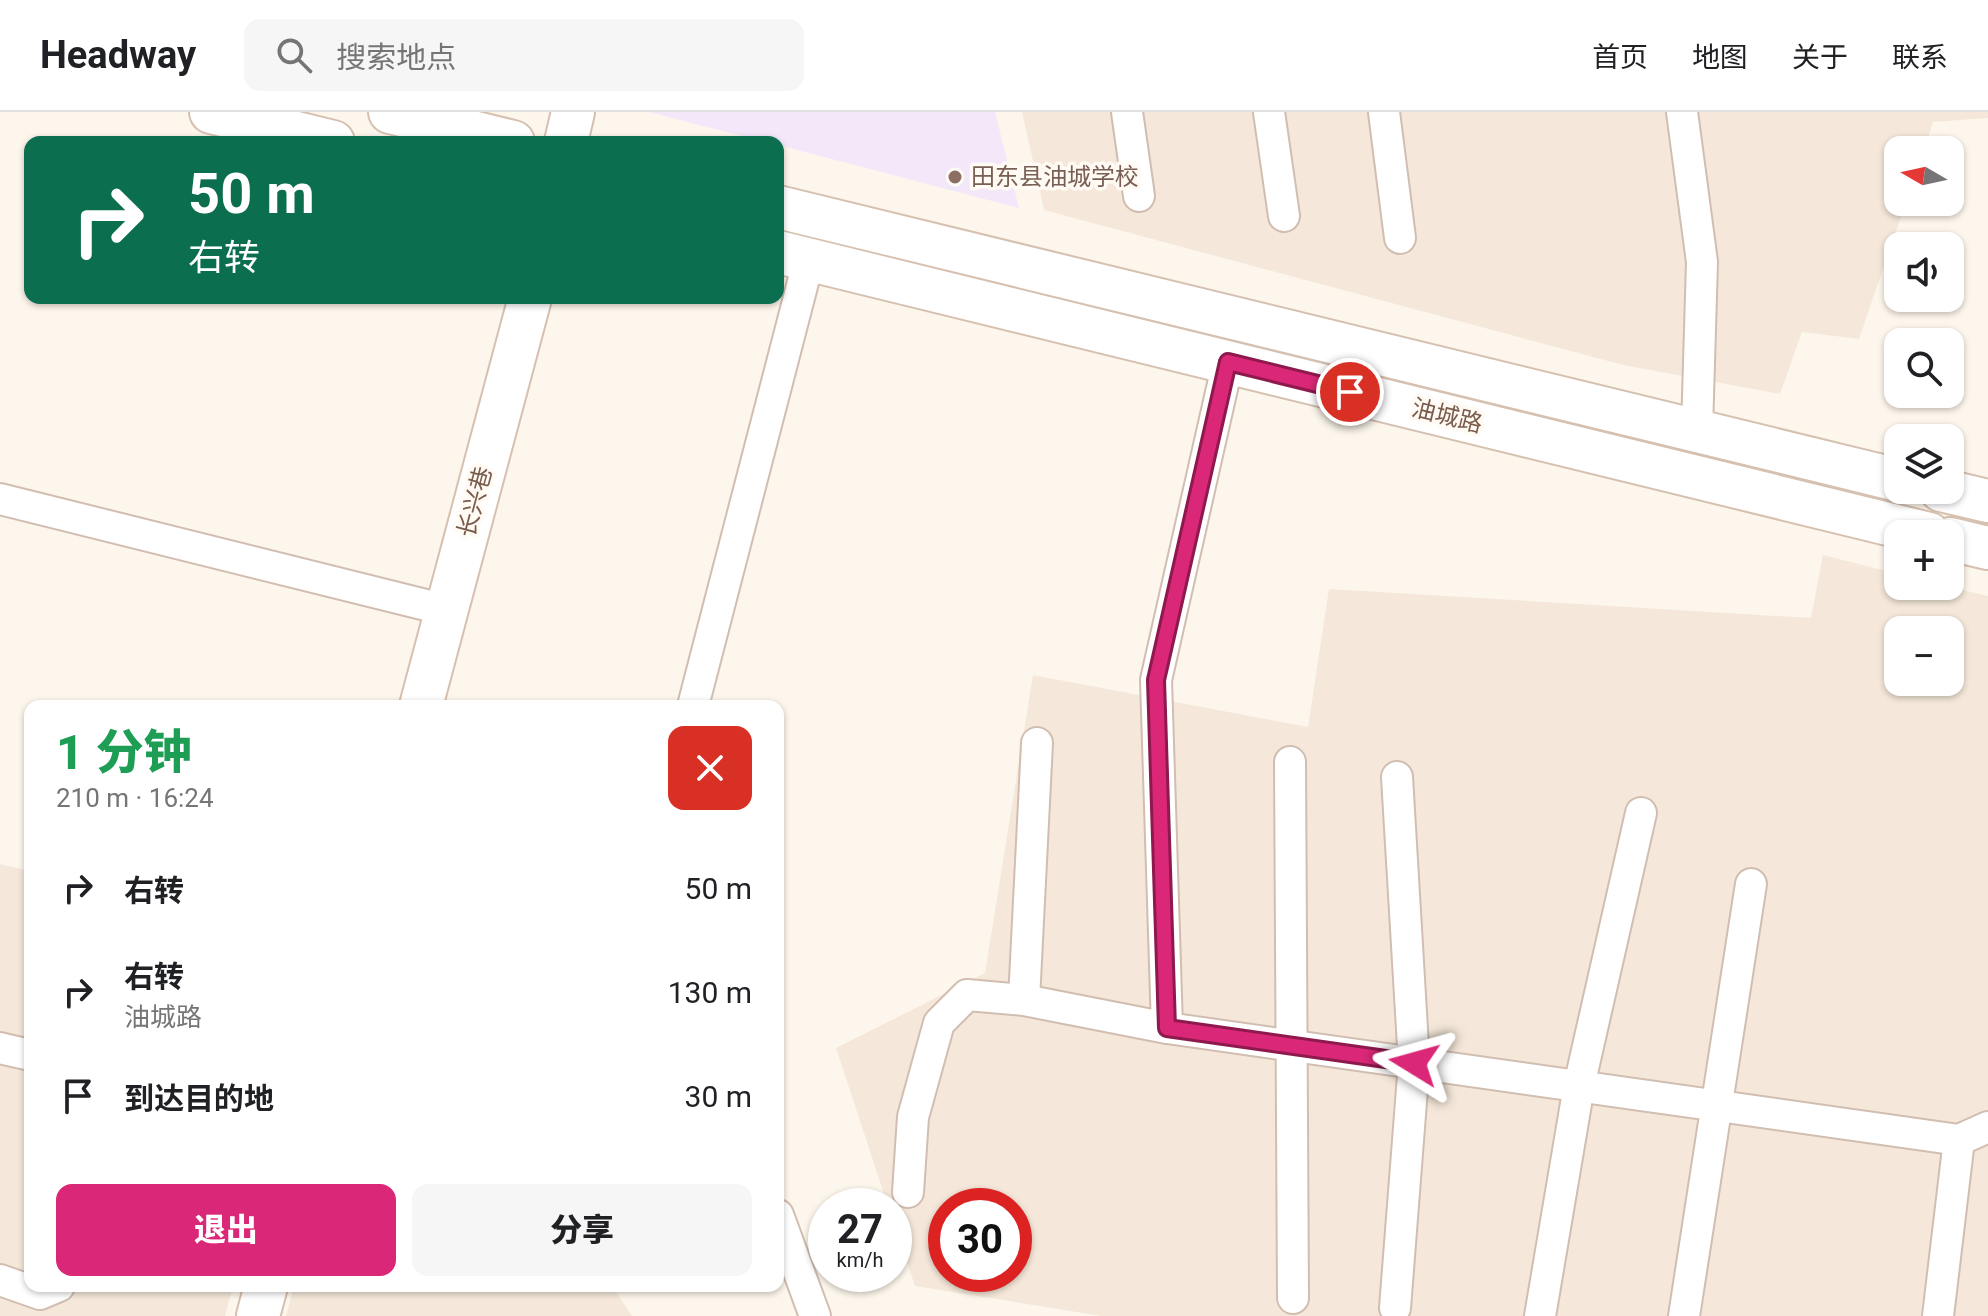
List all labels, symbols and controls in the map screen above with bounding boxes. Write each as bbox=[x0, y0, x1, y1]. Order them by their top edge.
search box bbox=[244, 19, 804, 91]
text: Headway bbox=[40, 33, 196, 77]
icon: search bbox=[272, 33, 316, 77]
text: 搜索地点 bbox=[336, 40, 456, 75]
text: 首页 bbox=[1592, 41, 1648, 74]
text: 地图 bbox=[1692, 41, 1748, 74]
text: 关于 bbox=[1792, 41, 1848, 74]
text: 联系 bbox=[1892, 41, 1948, 74]
north arrow bbox=[1884, 136, 1964, 216]
map controls bbox=[1884, 136, 1964, 696]
text: 50 m bbox=[188, 161, 315, 227]
place label: 田东县油城学校 bbox=[971, 163, 1139, 191]
icon: right bbox=[56, 168, 160, 272]
marker: 田东县油城学校 bbox=[946, 168, 964, 186]
button: sound bbox=[1884, 232, 1964, 312]
text: 右转 bbox=[188, 237, 260, 279]
button: search bbox=[1884, 328, 1964, 408]
pin bbox=[1316, 358, 1384, 426]
icon: arrive bbox=[1328, 370, 1372, 414]
street label: 油城路 bbox=[1409, 394, 1485, 438]
button: layers bbox=[1884, 424, 1964, 504]
street label: 长兴巷 bbox=[452, 464, 498, 540]
button: + bbox=[1884, 520, 1964, 600]
button: − bbox=[1884, 616, 1964, 696]
text: 1 分钟 bbox=[56, 724, 192, 781]
button: close bbox=[668, 726, 752, 810]
text: 210 m · 16:24 bbox=[56, 783, 214, 813]
icon: right bbox=[56, 866, 100, 910]
text: 50 m bbox=[685, 871, 752, 906]
text: 右转 bbox=[124, 873, 184, 908]
text: 右转 bbox=[124, 959, 184, 994]
icon: right bbox=[56, 970, 100, 1014]
text: 130 m bbox=[668, 975, 752, 1010]
text: 油城路 bbox=[124, 1002, 202, 1032]
position arrow bbox=[1372, 1021, 1456, 1105]
icon: arrive bbox=[56, 1074, 100, 1118]
text: 30 m bbox=[685, 1079, 752, 1114]
text: 到达目的地 bbox=[124, 1081, 274, 1116]
button: 退出 bbox=[56, 1184, 396, 1276]
button: 分享 bbox=[412, 1184, 752, 1276]
speed limit sign: 30 bbox=[928, 1188, 1032, 1292]
text: 27 bbox=[837, 1206, 883, 1253]
text: km/h bbox=[837, 1248, 883, 1272]

